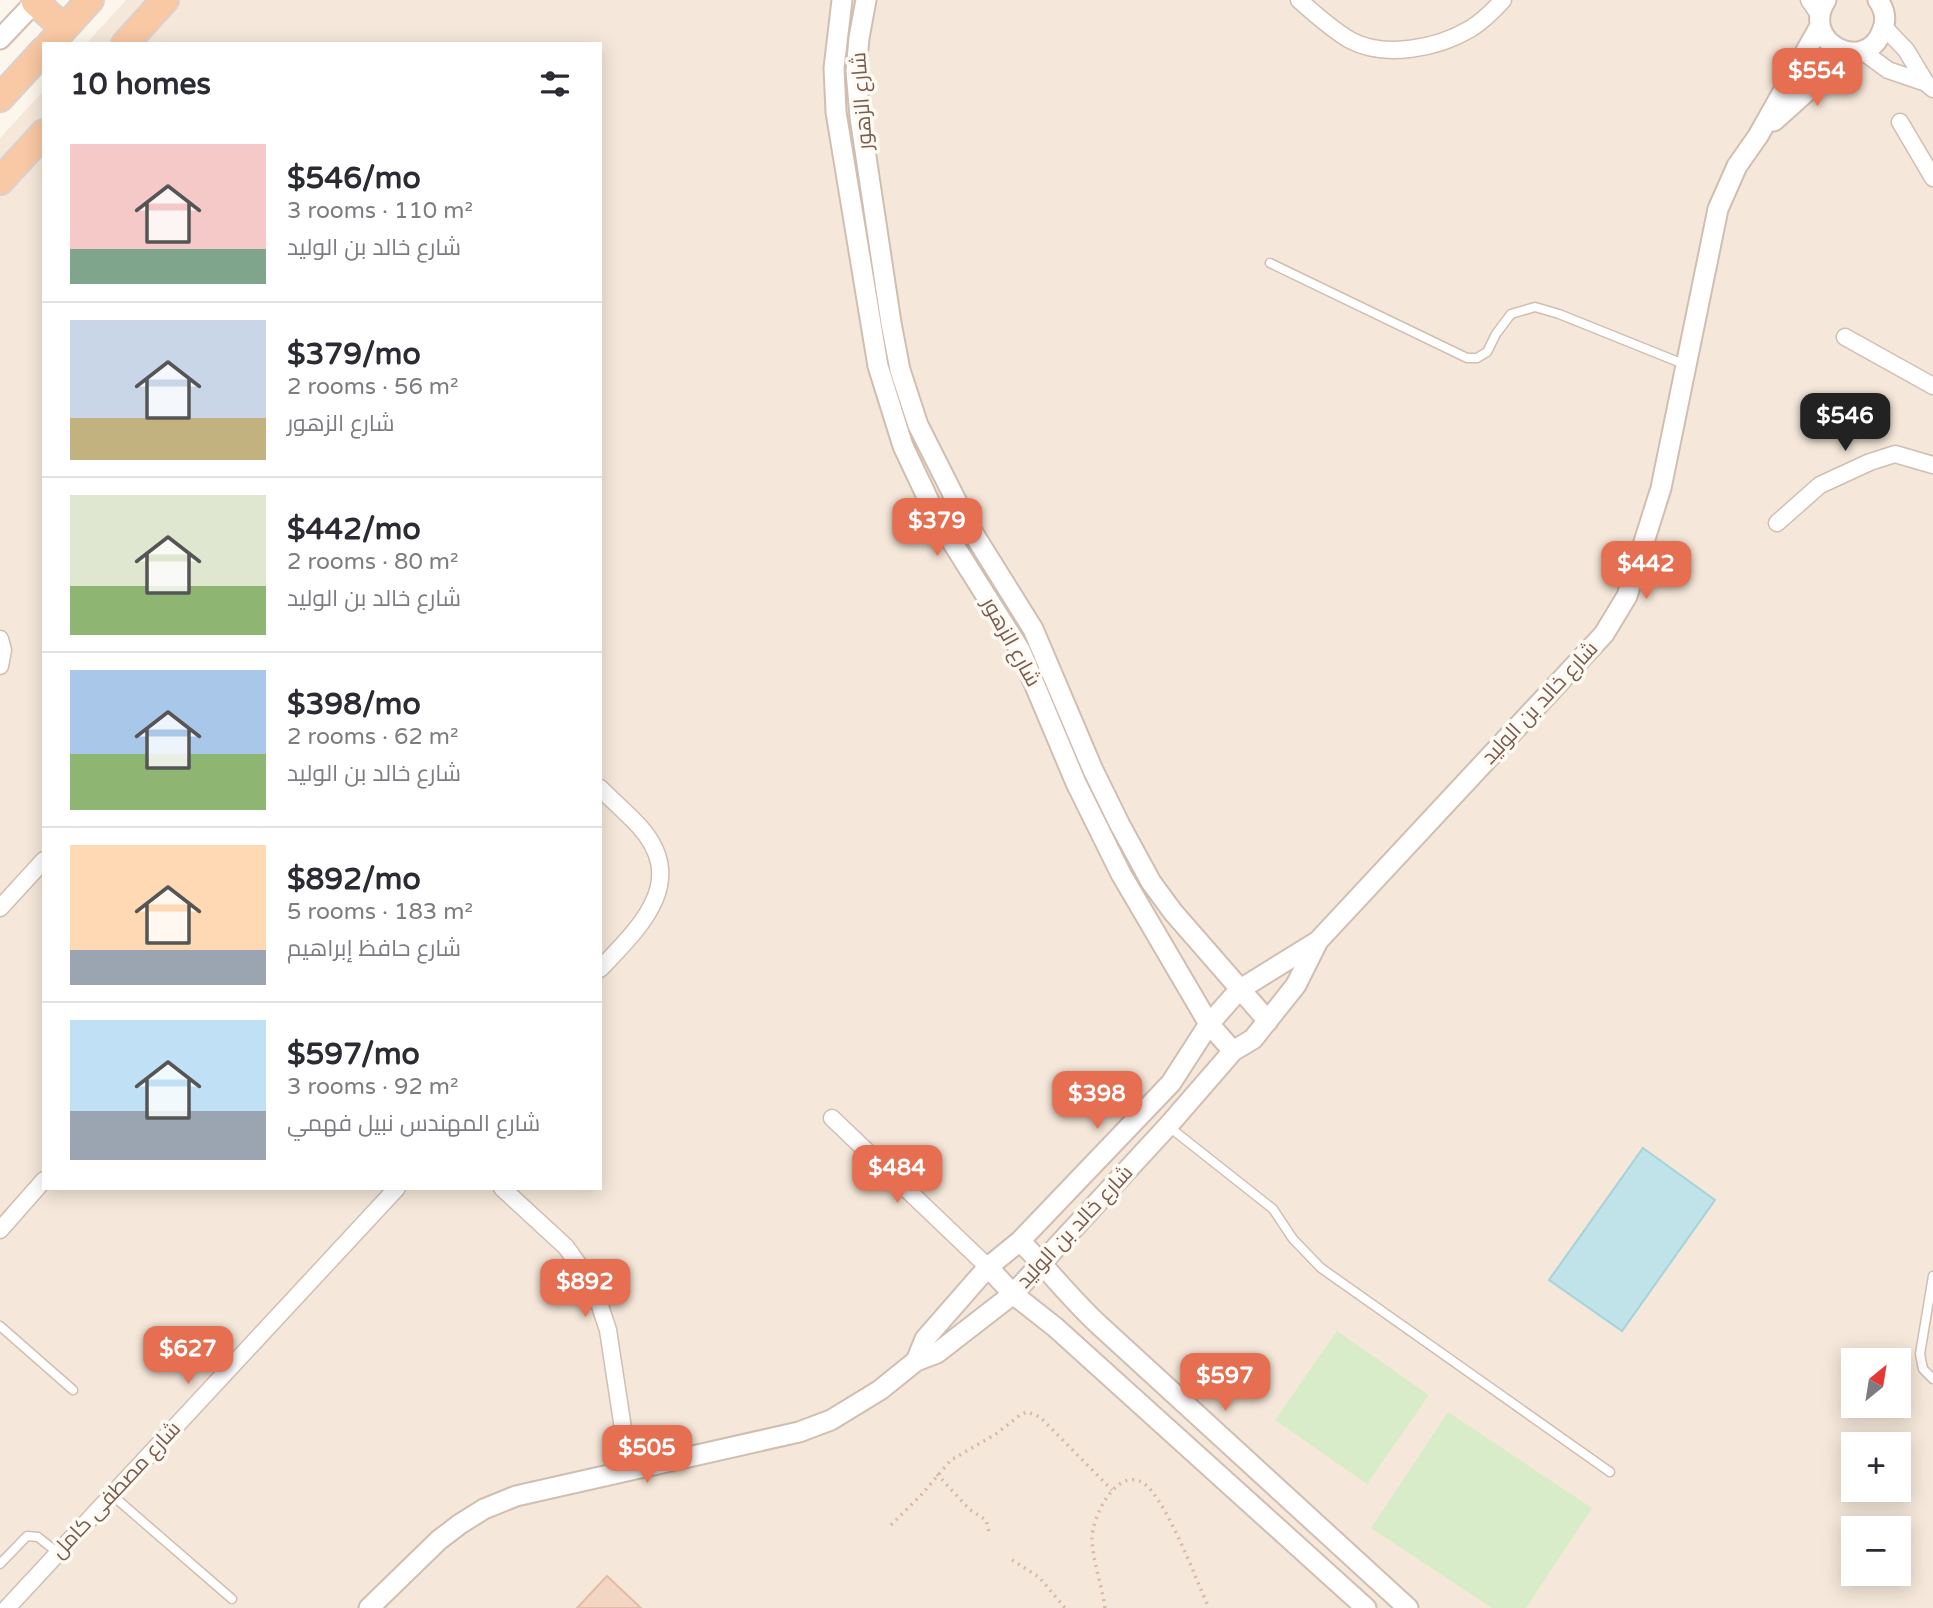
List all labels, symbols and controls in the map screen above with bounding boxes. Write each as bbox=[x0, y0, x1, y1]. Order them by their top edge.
pin: $554 bbox=[1776, 48, 1858, 108]
street label: شارع الزهور bbox=[846, 51, 879, 152]
text: $554 bbox=[1788, 57, 1846, 85]
icon: filters bbox=[536, 65, 574, 103]
text: 10 homes bbox=[70, 66, 211, 103]
text: $546/mo bbox=[287, 160, 421, 197]
icon: home bbox=[126, 172, 210, 256]
text: 3 rooms · 110 m² bbox=[287, 197, 473, 225]
text: شارع خالد بن الوليد bbox=[287, 234, 461, 262]
text: $379/mo bbox=[287, 336, 421, 373]
icon: home bbox=[126, 348, 210, 432]
text: 2 rooms · 56 m² bbox=[287, 373, 458, 401]
pin: $546 bbox=[1804, 393, 1886, 453]
text: $546 bbox=[1816, 402, 1874, 430]
text: شارع الزهور bbox=[287, 410, 395, 438]
pin: $379 bbox=[896, 498, 978, 558]
text: $379 bbox=[908, 507, 966, 535]
text: $442/mo bbox=[287, 511, 421, 548]
icon: home bbox=[126, 523, 210, 607]
pin: $442 bbox=[1605, 542, 1687, 601]
text: 2 rooms · 80 m² bbox=[287, 548, 458, 576]
text: $442 bbox=[1617, 550, 1675, 578]
text: شارع خالد بن الوليد bbox=[287, 585, 461, 613]
street label: شارع الزهور bbox=[975, 592, 1046, 692]
street label: شارع خالد بن الوليد bbox=[1477, 636, 1604, 770]
text: $398/mo bbox=[287, 686, 421, 723]
icon: home bbox=[126, 698, 210, 782]
text: 2 rooms · 62 m² bbox=[287, 723, 458, 751]
text: شارع خالد بن الوليد bbox=[287, 760, 461, 788]
text: $892/mo bbox=[287, 861, 421, 898]
icon: home bbox=[126, 873, 210, 957]
text: 5 rooms · 183 m² bbox=[287, 898, 473, 926]
text: شارع حافظ إبراهيم bbox=[287, 935, 461, 963]
text: $597/mo bbox=[287, 1036, 420, 1073]
icon: home bbox=[126, 1048, 210, 1132]
pin: $398 bbox=[1056, 1072, 1138, 1131]
text: 3 rooms · 92 m² bbox=[287, 1073, 458, 1101]
text: $398 bbox=[1068, 1080, 1126, 1108]
text: شارع المهندس نبيل فهمي bbox=[287, 1110, 540, 1138]
pin: $484 bbox=[856, 1146, 938, 1205]
text: $484 bbox=[868, 1154, 926, 1182]
street label: شارع خالد بن الوليد bbox=[1012, 1160, 1139, 1294]
pin: $892 bbox=[544, 1260, 626, 1319]
text: $892 bbox=[556, 1268, 614, 1296]
pin: $627 bbox=[147, 1326, 229, 1386]
text: $627 bbox=[159, 1335, 217, 1363]
north arrow bbox=[1841, 1348, 1911, 1418]
map controls bbox=[1841, 1348, 1911, 1586]
pin: $597 bbox=[1184, 1354, 1266, 1413]
text: $597 bbox=[1196, 1362, 1254, 1390]
street label: شارع مصطفى كامل bbox=[46, 1416, 187, 1564]
pin: $505 bbox=[606, 1426, 688, 1485]
button: + bbox=[1841, 1432, 1911, 1502]
text: $505 bbox=[618, 1434, 676, 1462]
button: − bbox=[1841, 1516, 1911, 1586]

